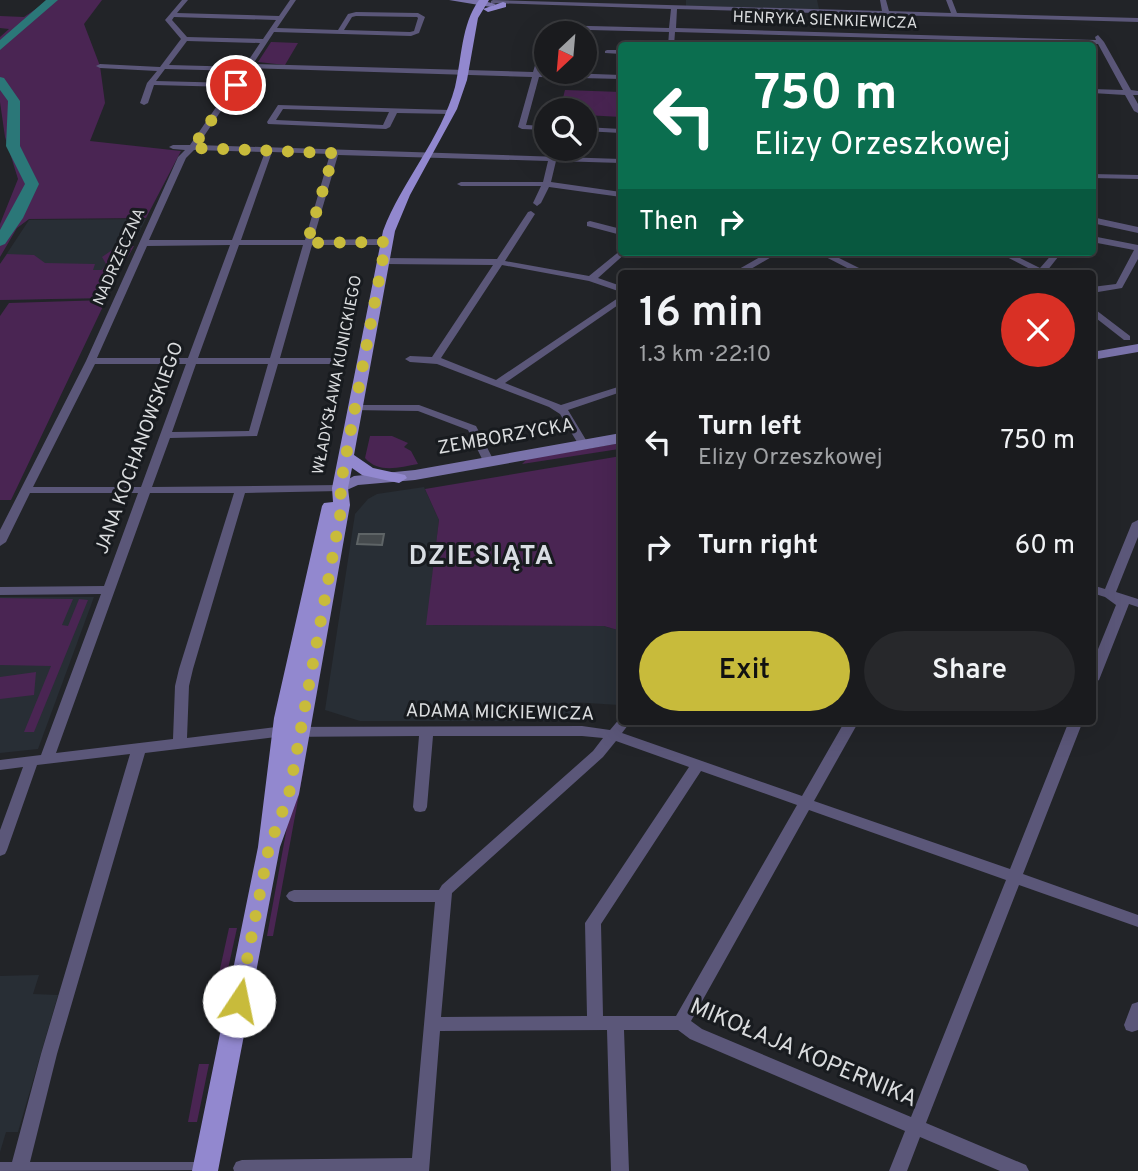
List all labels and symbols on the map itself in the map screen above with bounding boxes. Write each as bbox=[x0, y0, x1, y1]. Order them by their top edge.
street label: HENRYKA SIENKIEWICZA bbox=[732, 8, 918, 34]
north arrow bbox=[534, 21, 597, 84]
pin bbox=[206, 55, 266, 115]
street label: NADRZECZNA bbox=[90, 205, 150, 309]
street label: WŁADYSŁAWA KUNICKIEGO bbox=[309, 274, 367, 476]
street label: JANA KOCHANOWSKIEGO bbox=[90, 339, 190, 557]
street label: ZEMBORZYCKA bbox=[436, 413, 576, 461]
district label: DZIESIĄTA bbox=[409, 541, 555, 574]
street label: ADAMA MICKIEWICZA bbox=[405, 699, 595, 727]
position arrow bbox=[202, 964, 276, 1038]
street label: MIKOŁAJA KOPERNIKA bbox=[685, 993, 921, 1115]

